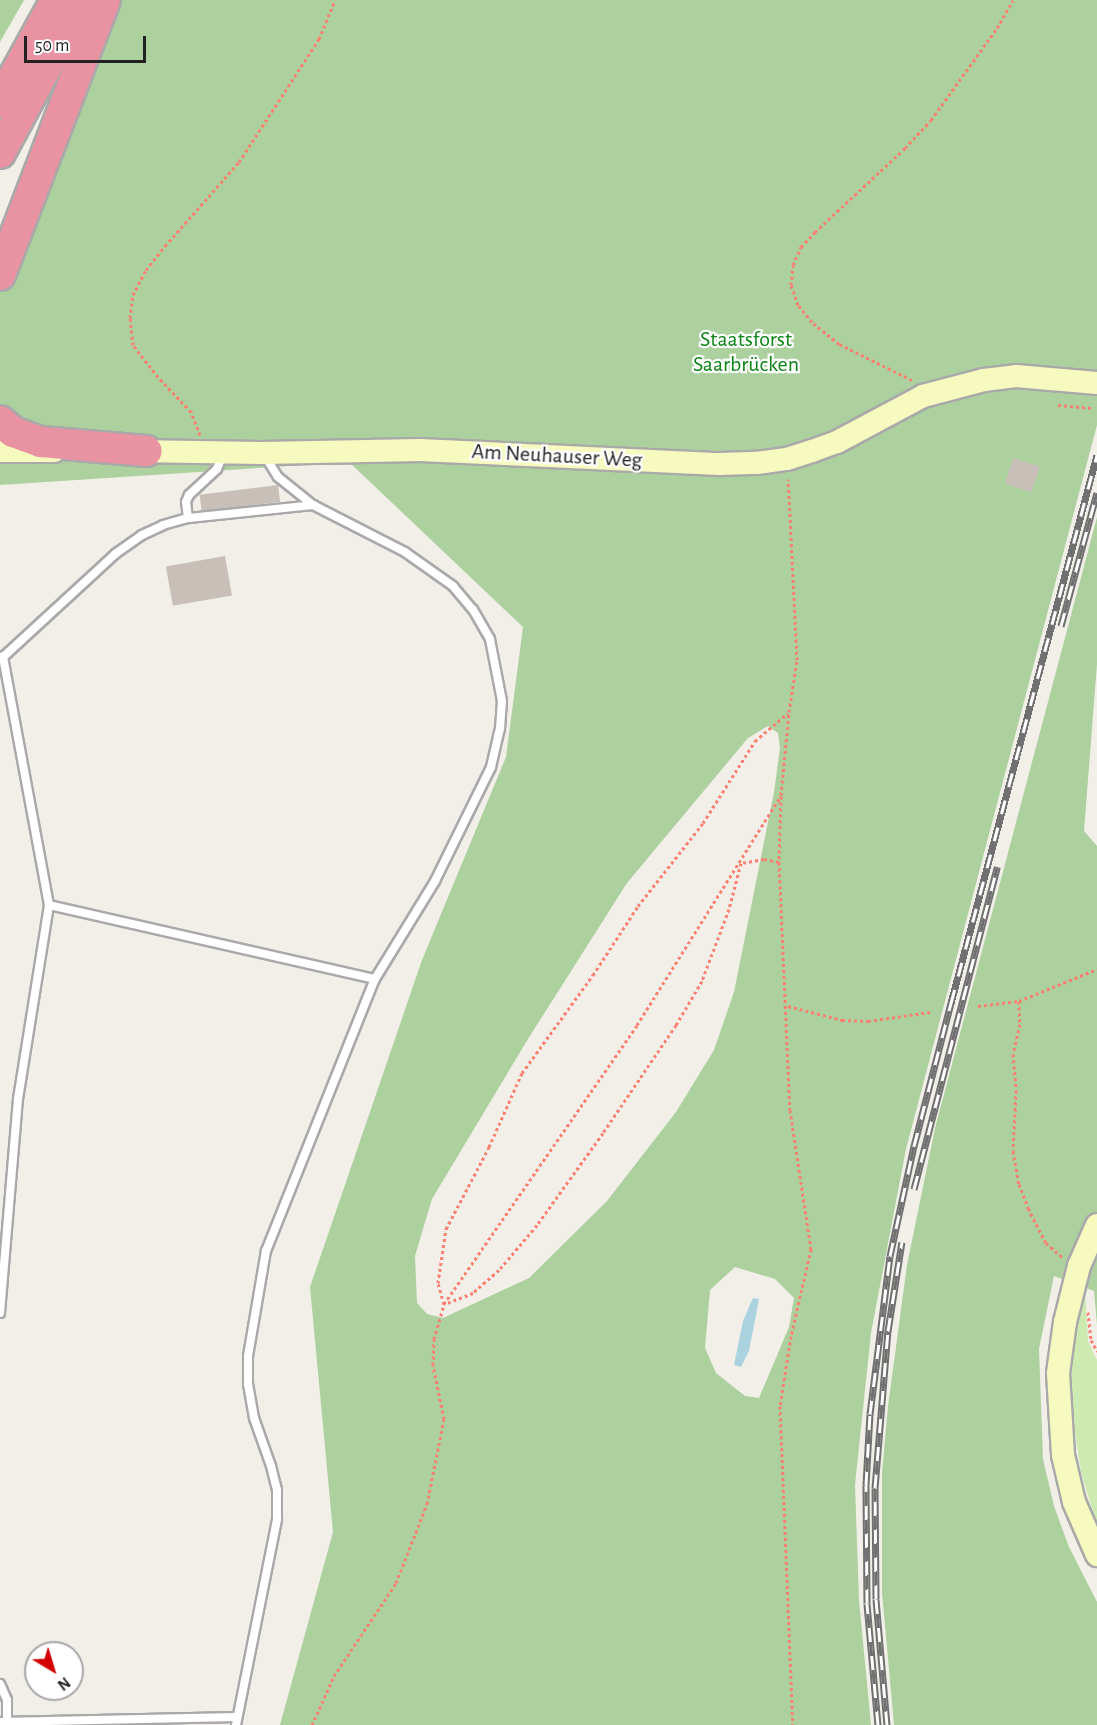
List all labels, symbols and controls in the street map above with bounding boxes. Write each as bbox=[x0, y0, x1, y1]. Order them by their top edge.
scale bar bbox=[27, 24, 148, 62]
text: 50 m bbox=[35, 37, 69, 55]
park label: Staatsforst Saarbrücken bbox=[693, 326, 799, 378]
street label: Am Neuhauser Weg bbox=[471, 438, 643, 474]
north arrow bbox=[24, 1641, 84, 1701]
text: N bbox=[55, 1674, 73, 1693]

